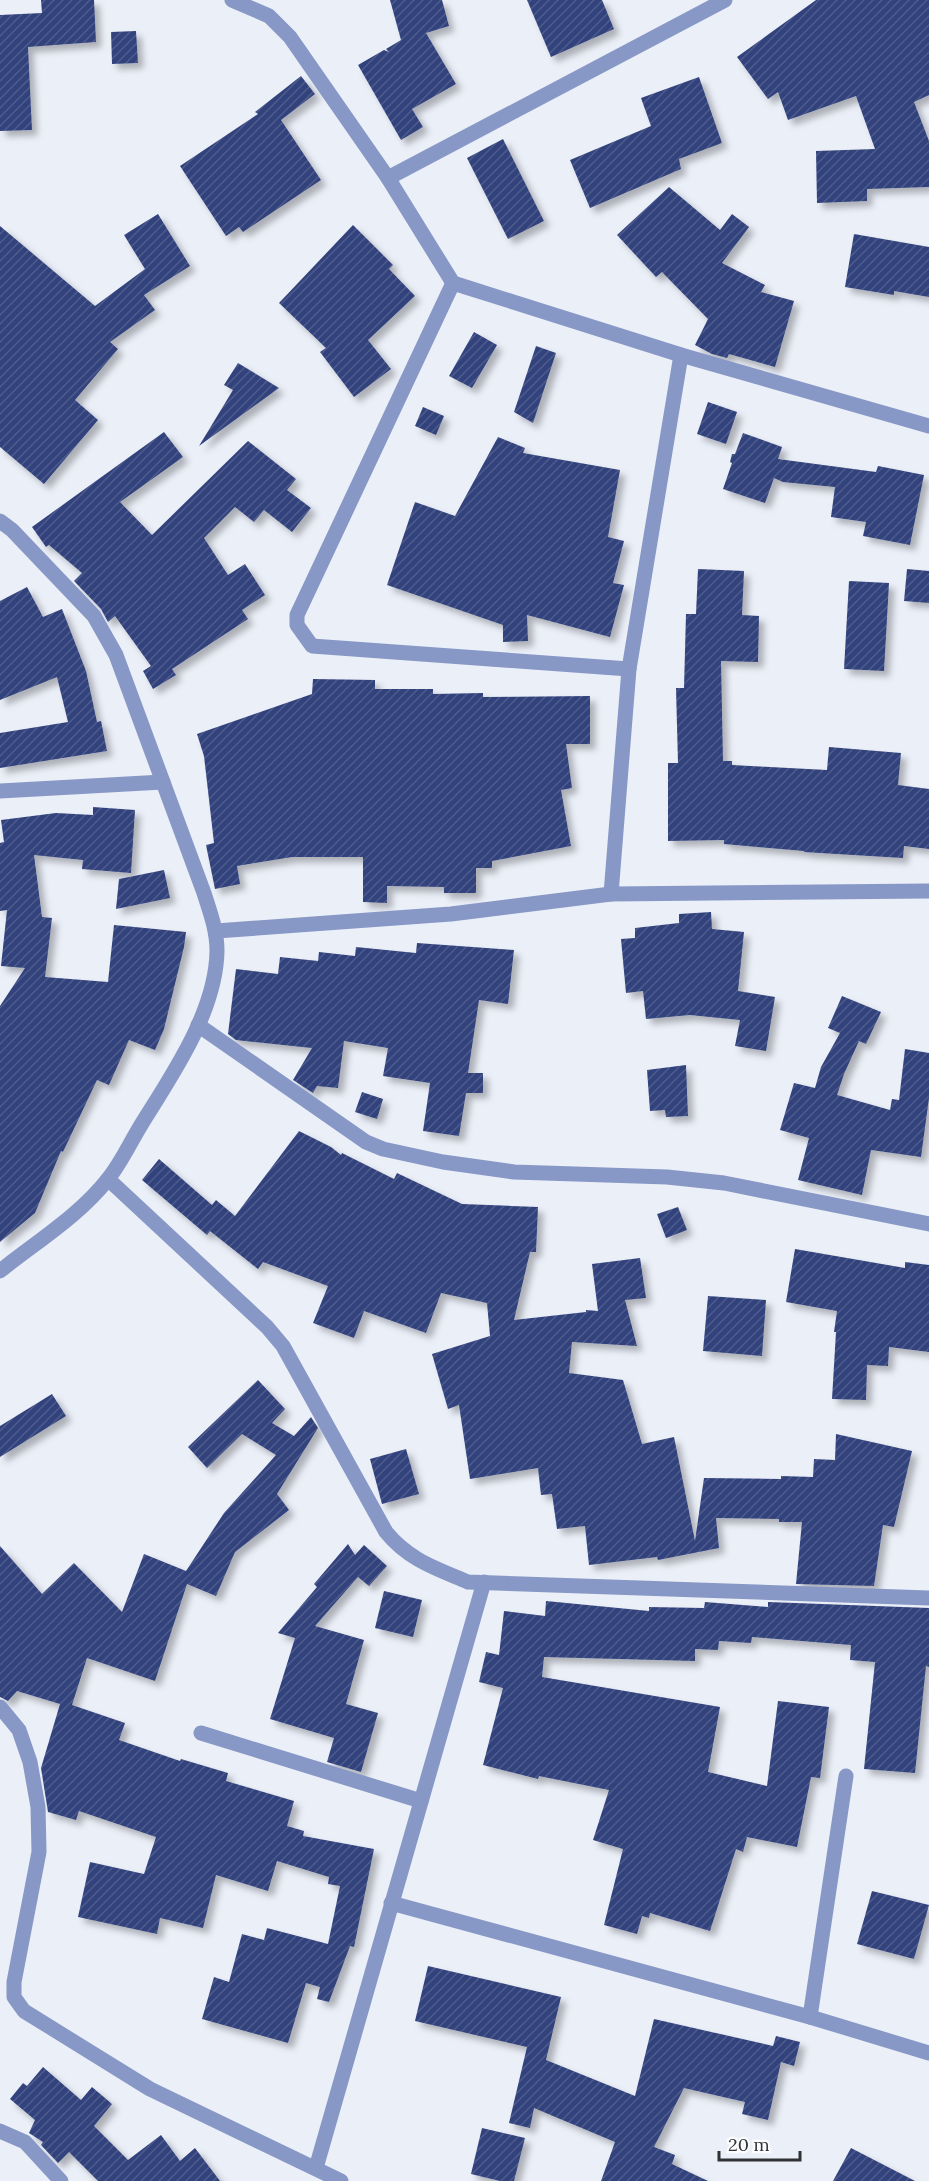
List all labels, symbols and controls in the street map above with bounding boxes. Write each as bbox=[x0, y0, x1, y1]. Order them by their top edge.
scale bar bbox=[719, 2124, 800, 2162]
text: 20 m bbox=[728, 2133, 770, 2156]

